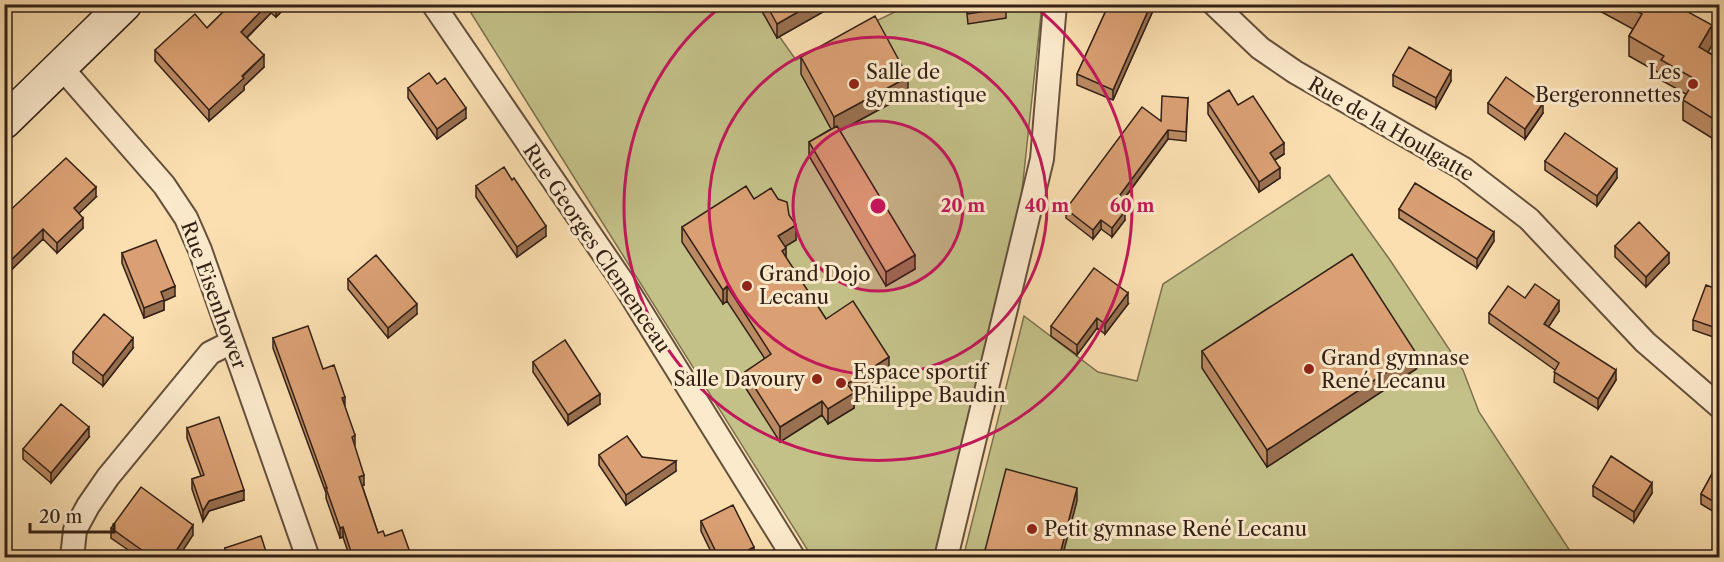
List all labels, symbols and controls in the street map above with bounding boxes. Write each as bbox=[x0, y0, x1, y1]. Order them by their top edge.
place label: Salle de gymnastique bbox=[866, 60, 987, 107]
place label: Les Bergeronnettes bbox=[1535, 60, 1681, 107]
street label: Rue de la Houlgatte bbox=[1304, 72, 1478, 186]
marker: Salle de gymnastique bbox=[847, 77, 861, 91]
marker: Les Bergeronnettes bbox=[1686, 77, 1700, 91]
street label: Rue Georges Clemenceau bbox=[518, 139, 676, 357]
text: 20 m bbox=[941, 195, 985, 217]
text: 40 m bbox=[1025, 195, 1069, 217]
text: 60 m bbox=[1110, 195, 1154, 217]
centre of rings bbox=[868, 196, 888, 216]
street label: Rue Eisenhower bbox=[176, 218, 252, 373]
place label: Grand Dojo Lecanu bbox=[759, 262, 870, 309]
marker: Grand Dojo Lecanu bbox=[740, 279, 754, 293]
place label: Grand gymnase René Lecanu bbox=[1321, 346, 1469, 393]
place label: Espace sportif Philippe Baudin bbox=[853, 360, 1006, 407]
marker: Grand gymnase René Lecanu bbox=[1302, 362, 1316, 376]
place label: Salle Davoury bbox=[674, 367, 806, 391]
marker: Salle Davoury bbox=[810, 372, 824, 386]
marker: Espace sportif Philippe Baudin bbox=[834, 376, 848, 390]
scale bar bbox=[30, 496, 114, 534]
text: 20 m bbox=[39, 506, 83, 528]
place label: Petit gymnase René Lecanu bbox=[1044, 517, 1307, 541]
marker: Petit gymnase René Lecanu bbox=[1025, 522, 1039, 536]

